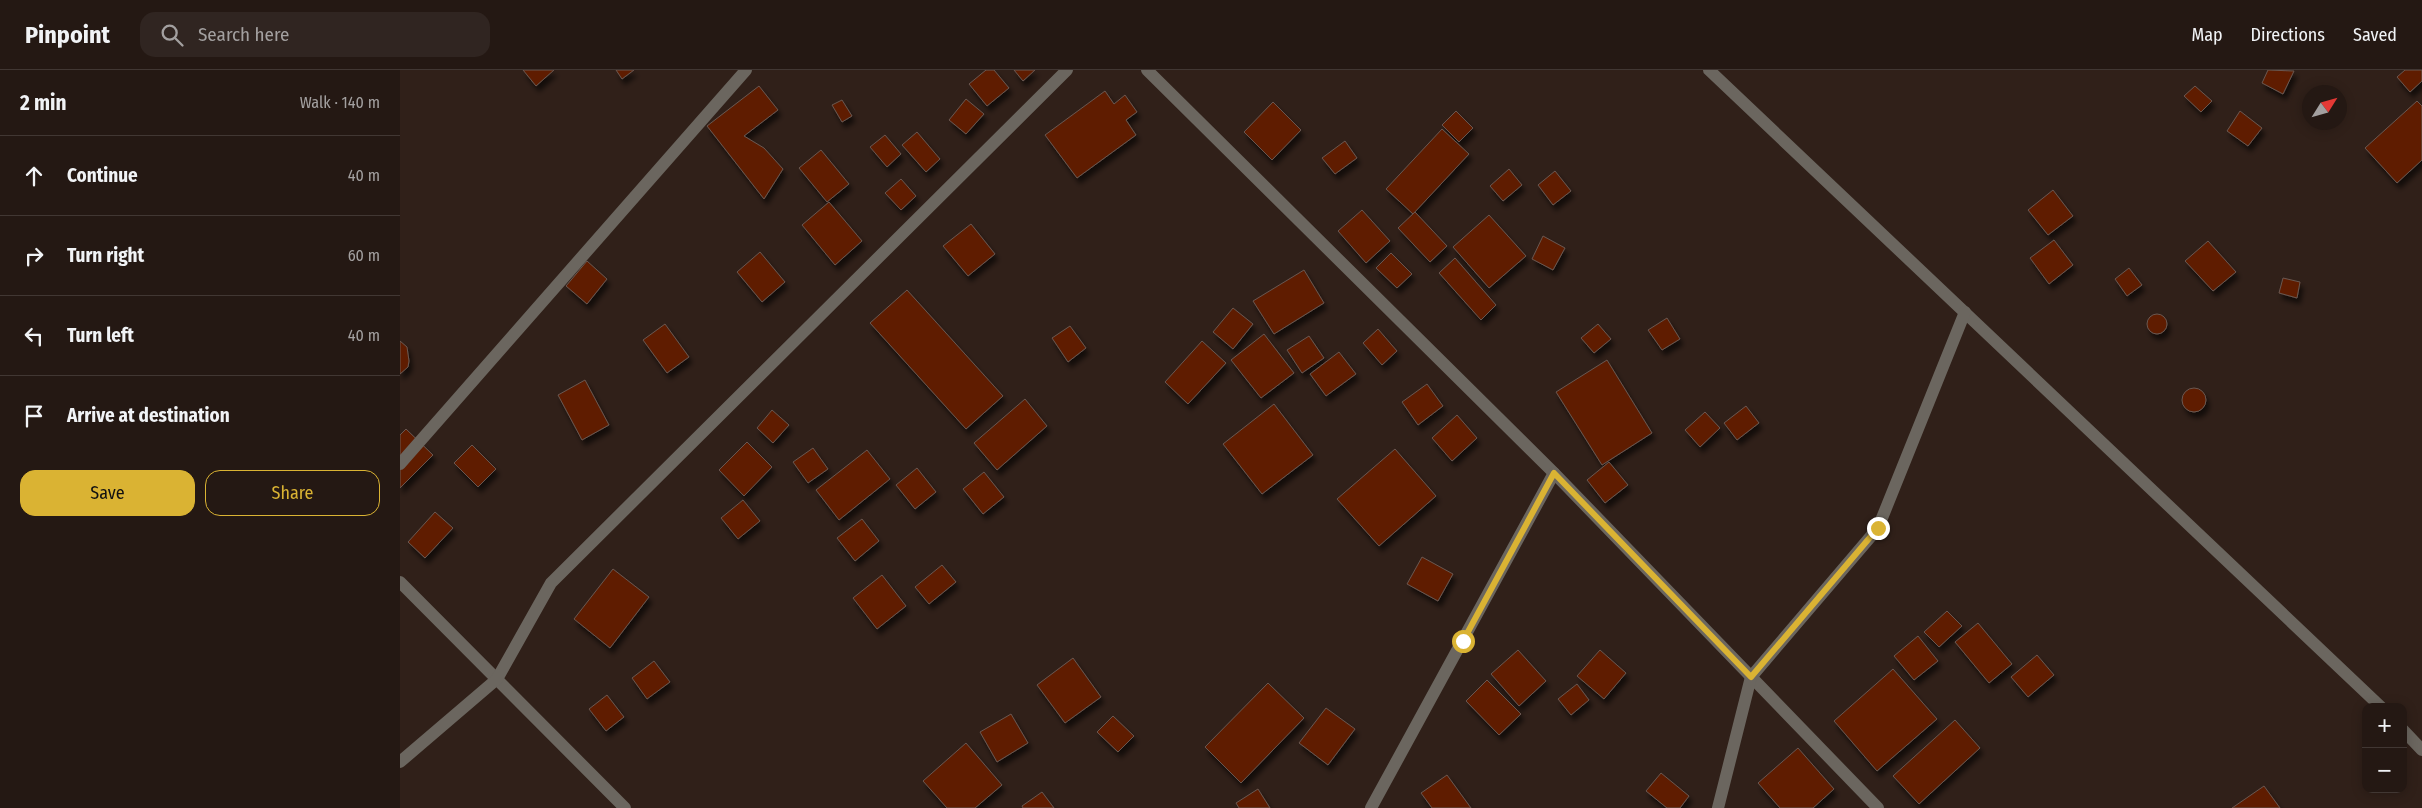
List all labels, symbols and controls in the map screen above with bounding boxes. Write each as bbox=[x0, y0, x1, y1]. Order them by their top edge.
search box bbox=[140, 12, 490, 57]
text: Pinpoint bbox=[25, 21, 110, 49]
icon: search bbox=[158, 21, 186, 49]
text: Search here bbox=[198, 23, 289, 46]
text: Map bbox=[2191, 24, 2223, 46]
text: Directions bbox=[2251, 24, 2325, 46]
text: Saved bbox=[2353, 24, 2397, 46]
north arrow bbox=[2302, 85, 2347, 130]
text: 2 min bbox=[20, 90, 67, 116]
text: Walk · 140 m bbox=[300, 93, 380, 112]
icon: ahead bbox=[20, 162, 48, 190]
text: Continue bbox=[67, 164, 138, 187]
text: 40 m bbox=[348, 166, 380, 185]
icon: right bbox=[20, 242, 48, 270]
text: Turn right bbox=[67, 244, 144, 267]
text: 60 m bbox=[348, 246, 380, 265]
icon: left bbox=[20, 322, 48, 350]
text: Turn left bbox=[67, 324, 134, 347]
text: 40 m bbox=[348, 326, 380, 345]
icon: arrive bbox=[20, 402, 48, 430]
text: Arrive at destination bbox=[67, 404, 230, 427]
button: Save bbox=[20, 470, 195, 516]
button: Share bbox=[205, 470, 380, 516]
route end bbox=[1867, 517, 1890, 540]
route start bbox=[1452, 630, 1475, 653]
map controls bbox=[2362, 703, 2407, 793]
button: + bbox=[2362, 703, 2407, 748]
button: − bbox=[2362, 748, 2407, 793]

